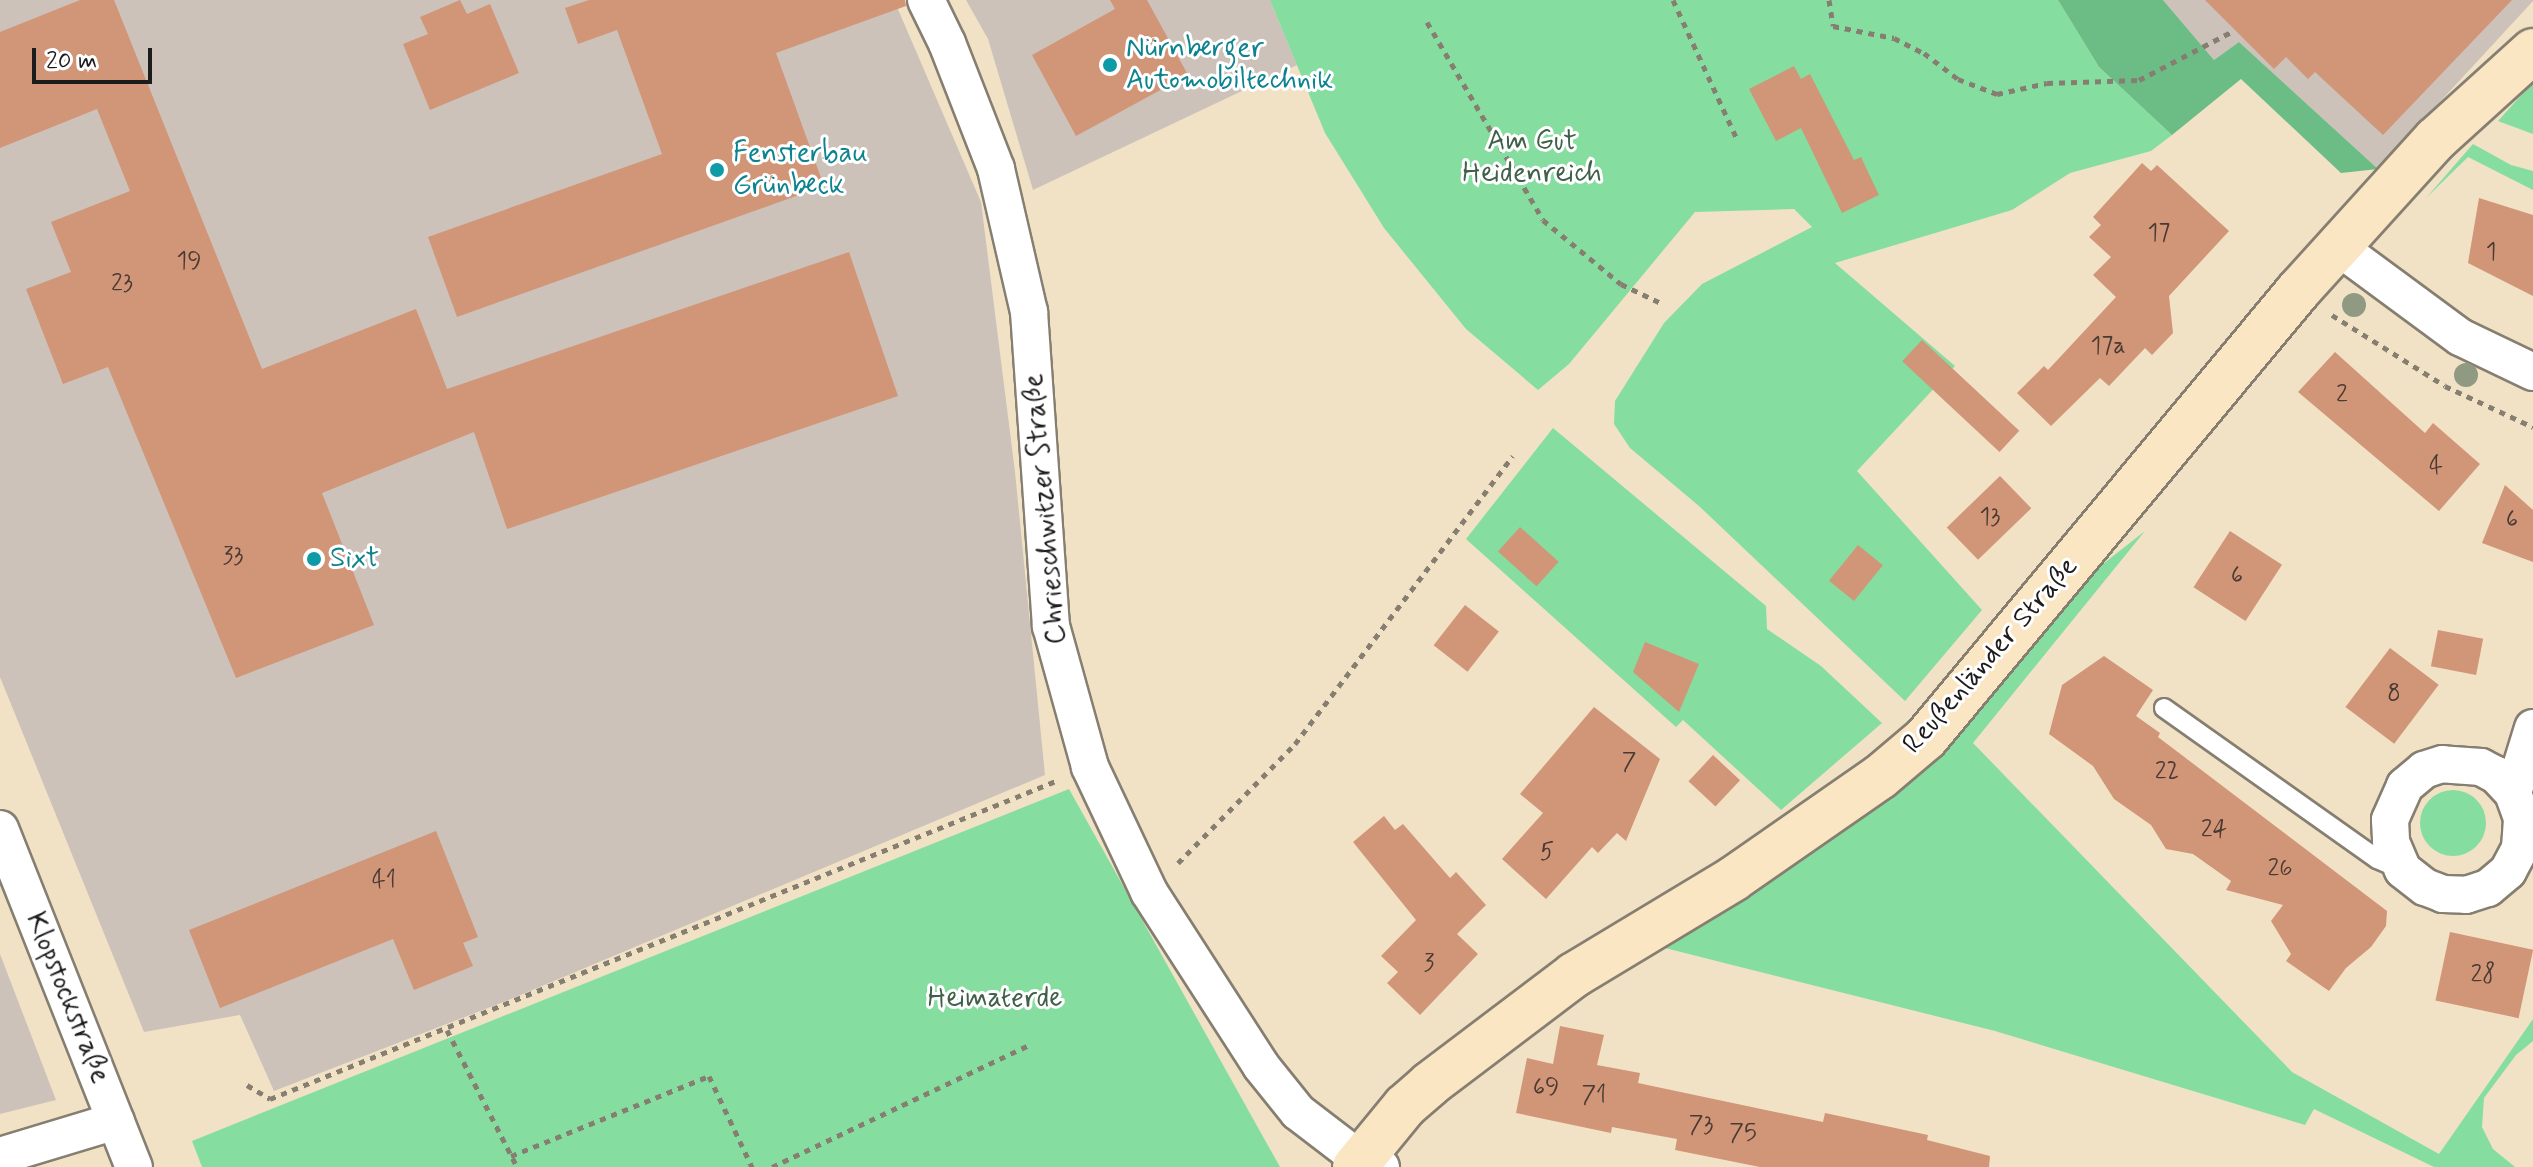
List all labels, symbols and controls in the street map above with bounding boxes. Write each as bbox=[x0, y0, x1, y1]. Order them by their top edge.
scale bar bbox=[36, 32, 156, 82]
place label: Nürnberger Automobiltechnik bbox=[1126, 32, 1333, 98]
text: 20 m bbox=[46, 46, 97, 77]
marker: Nürnberger Automobiltechnik bbox=[1101, 56, 1119, 74]
park label: Am Gut Heidenreich bbox=[1462, 125, 1602, 191]
place label: Fensterbau Grünbeck bbox=[733, 137, 868, 203]
marker: Fensterbau Grünbeck bbox=[708, 161, 726, 179]
house number: 17 bbox=[2148, 220, 2170, 248]
house number: 1 bbox=[2486, 239, 2496, 267]
house number: 19 bbox=[176, 248, 202, 276]
house number: 23 bbox=[111, 270, 133, 298]
house number: 17a bbox=[2090, 333, 2126, 361]
street label: Chrieschwitzer Straße bbox=[1017, 372, 1075, 646]
house number: 2 bbox=[2336, 381, 2348, 409]
house number: 4 bbox=[2429, 453, 2443, 481]
house number: 13 bbox=[1980, 504, 2000, 532]
house number: 6 bbox=[2506, 506, 2518, 534]
place label: Sixt bbox=[330, 542, 379, 576]
house number: 33 bbox=[223, 543, 243, 571]
marker: Sixt bbox=[305, 550, 323, 568]
street label: Reußenländer Straße bbox=[1896, 551, 2086, 761]
house number: 6 bbox=[2231, 562, 2243, 590]
house number: 8 bbox=[2387, 680, 2401, 708]
house number: 7 bbox=[1622, 749, 1636, 777]
house number: 22 bbox=[2155, 758, 2179, 786]
house number: 24 bbox=[2201, 816, 2227, 844]
house number: 5 bbox=[1540, 839, 1554, 867]
house number: 26 bbox=[2267, 855, 2293, 883]
house number: 41 bbox=[372, 867, 396, 895]
street label: Klopstockstraße bbox=[17, 908, 117, 1088]
house number: 3 bbox=[1424, 950, 1434, 978]
house number: 28 bbox=[2471, 961, 2495, 989]
park label: Heimaterde bbox=[928, 982, 1062, 1016]
house number: 69 bbox=[1533, 1074, 1559, 1102]
house number: 71 bbox=[1582, 1082, 1606, 1110]
house number: 73 bbox=[1689, 1112, 1713, 1140]
house number: 75 bbox=[1729, 1120, 1757, 1148]

